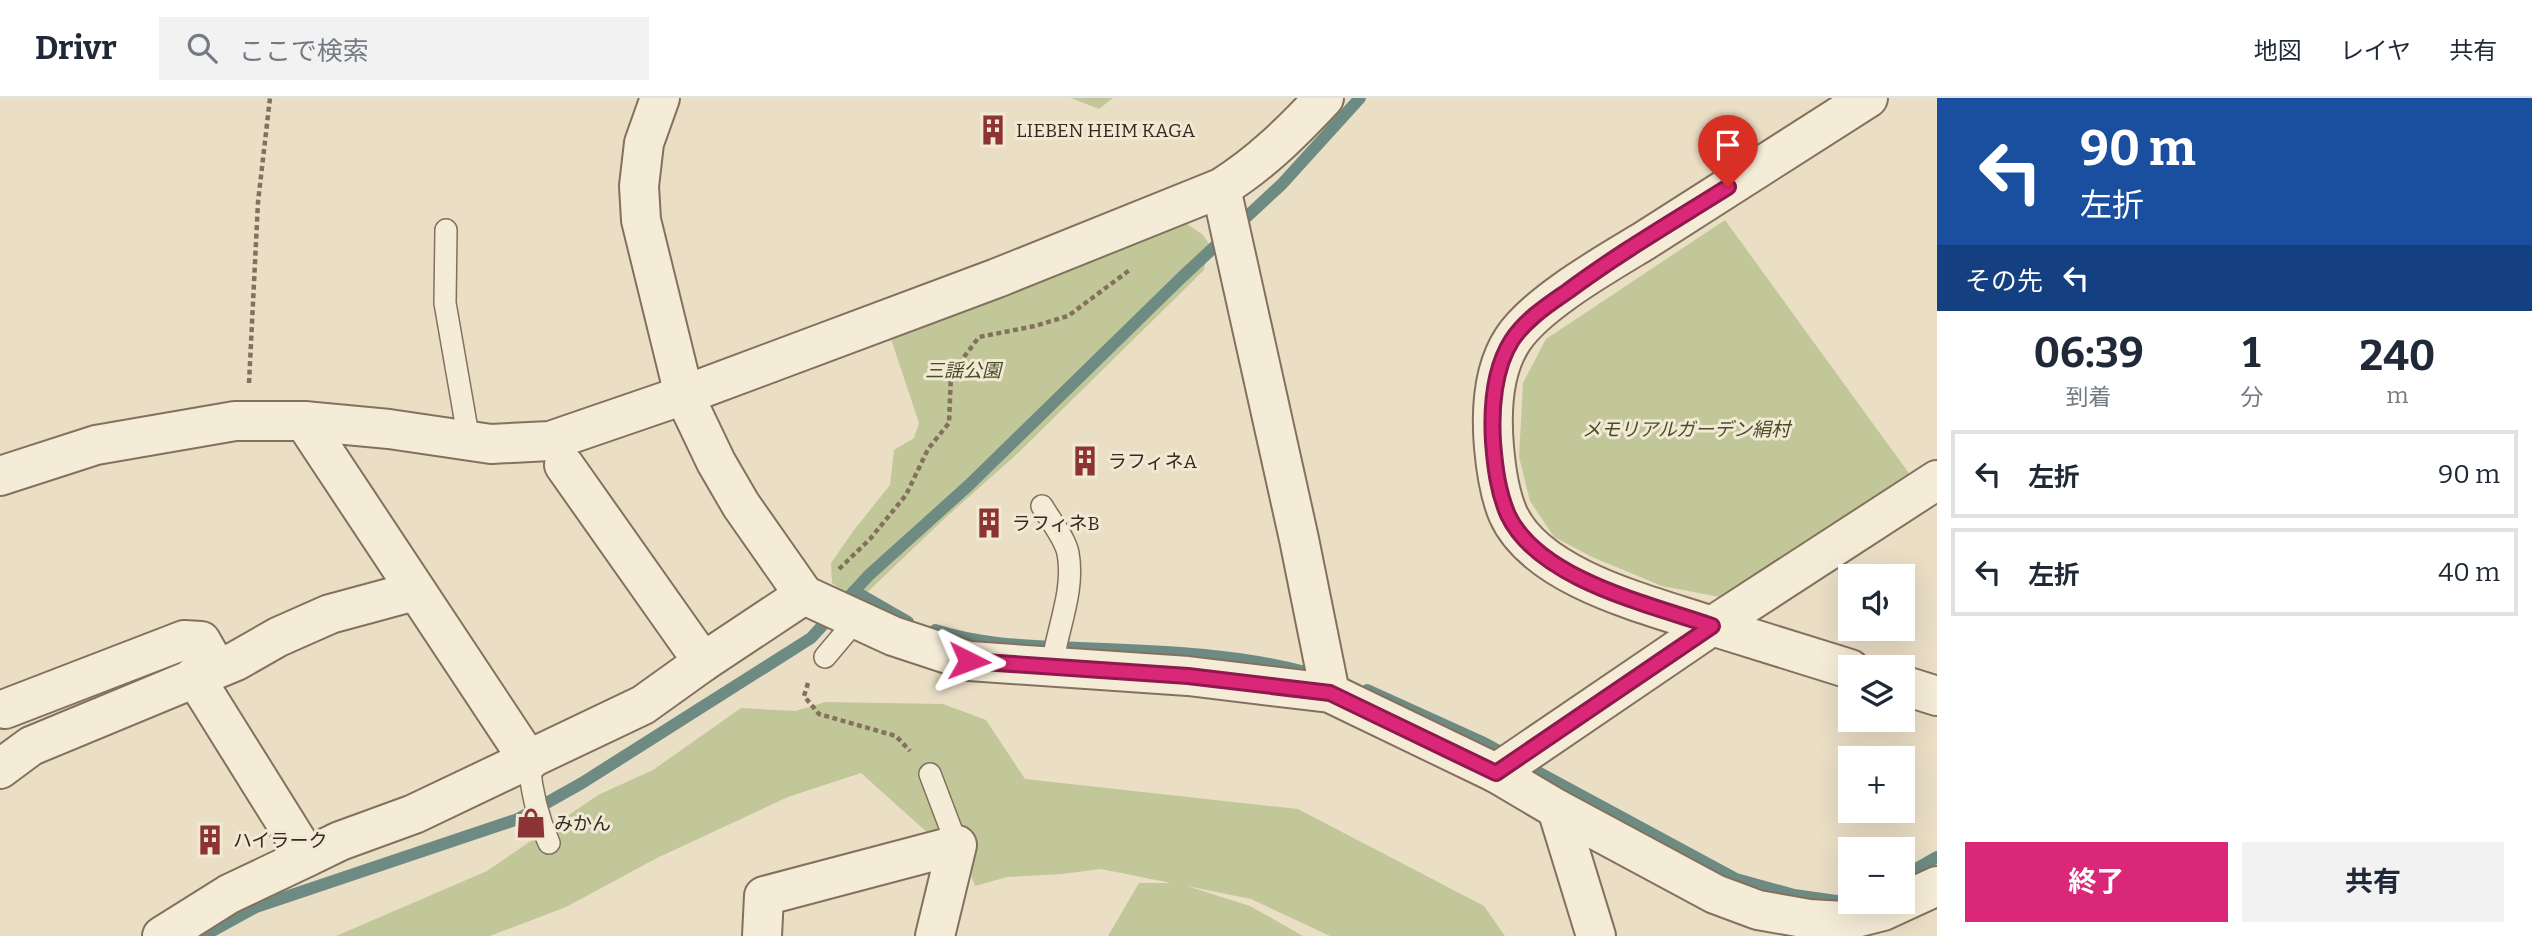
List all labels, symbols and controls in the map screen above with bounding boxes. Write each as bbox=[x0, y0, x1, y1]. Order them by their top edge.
search box bbox=[159, 17, 649, 80]
text: Drivr bbox=[35, 28, 117, 68]
icon: search bbox=[183, 29, 221, 67]
text: ここで検索 bbox=[239, 36, 369, 67]
text: 地図 bbox=[2254, 37, 2302, 65]
text: レイヤ bbox=[2340, 37, 2411, 65]
text: 共有 bbox=[2449, 37, 2497, 65]
building icon: LIEBEN HEIM KAGA bbox=[976, 113, 1010, 147]
pin bbox=[1698, 115, 1758, 187]
place label: LIEBEN HEIM KAGA bbox=[1016, 119, 1196, 142]
text: 90 m bbox=[2080, 119, 2196, 178]
icon: arrive bbox=[1709, 126, 1747, 164]
icon: left bbox=[1965, 126, 2056, 217]
text: 左折 bbox=[2080, 186, 2144, 224]
icon: left bbox=[2057, 259, 2095, 297]
text: その先 bbox=[1965, 266, 2043, 297]
text: 06:39 bbox=[2033, 328, 2144, 378]
text: 1 bbox=[2243, 328, 2261, 378]
text: 240 bbox=[2360, 331, 2436, 381]
park label: 三謡公園 bbox=[925, 359, 1004, 382]
text: m bbox=[2387, 381, 2409, 409]
text: 到着 bbox=[2066, 383, 2112, 411]
text: 分 bbox=[2240, 383, 2263, 411]
park label: メモリアルガーデン絹村 bbox=[1582, 418, 1793, 441]
building icon: ラフィネA bbox=[1068, 444, 1102, 478]
place label: ラフィネA bbox=[1108, 450, 1198, 473]
icon: left bbox=[1969, 455, 2007, 493]
text: 90 m bbox=[2438, 459, 2500, 490]
text: 左折 bbox=[2028, 462, 2080, 493]
building icon: ラフィネB bbox=[972, 506, 1006, 540]
place label: ラフィネB bbox=[1012, 512, 1100, 535]
icon: left bbox=[1969, 553, 2007, 591]
text: 40 m bbox=[2438, 557, 2500, 588]
text: 左折 bbox=[2028, 560, 2080, 591]
map controls bbox=[1838, 564, 1915, 914]
button: sound bbox=[1838, 564, 1915, 641]
position arrow bbox=[932, 624, 1006, 698]
button: layers bbox=[1838, 655, 1915, 732]
button: + bbox=[1838, 746, 1915, 823]
shop icon: みかん bbox=[514, 806, 548, 840]
place label: みかん bbox=[554, 812, 611, 835]
building icon: ハイラーク bbox=[193, 823, 227, 857]
place label: ハイラーク bbox=[233, 829, 328, 852]
button: − bbox=[1838, 837, 1915, 914]
button: 終了 bbox=[1965, 842, 2228, 922]
button: 共有 bbox=[2242, 842, 2504, 922]

